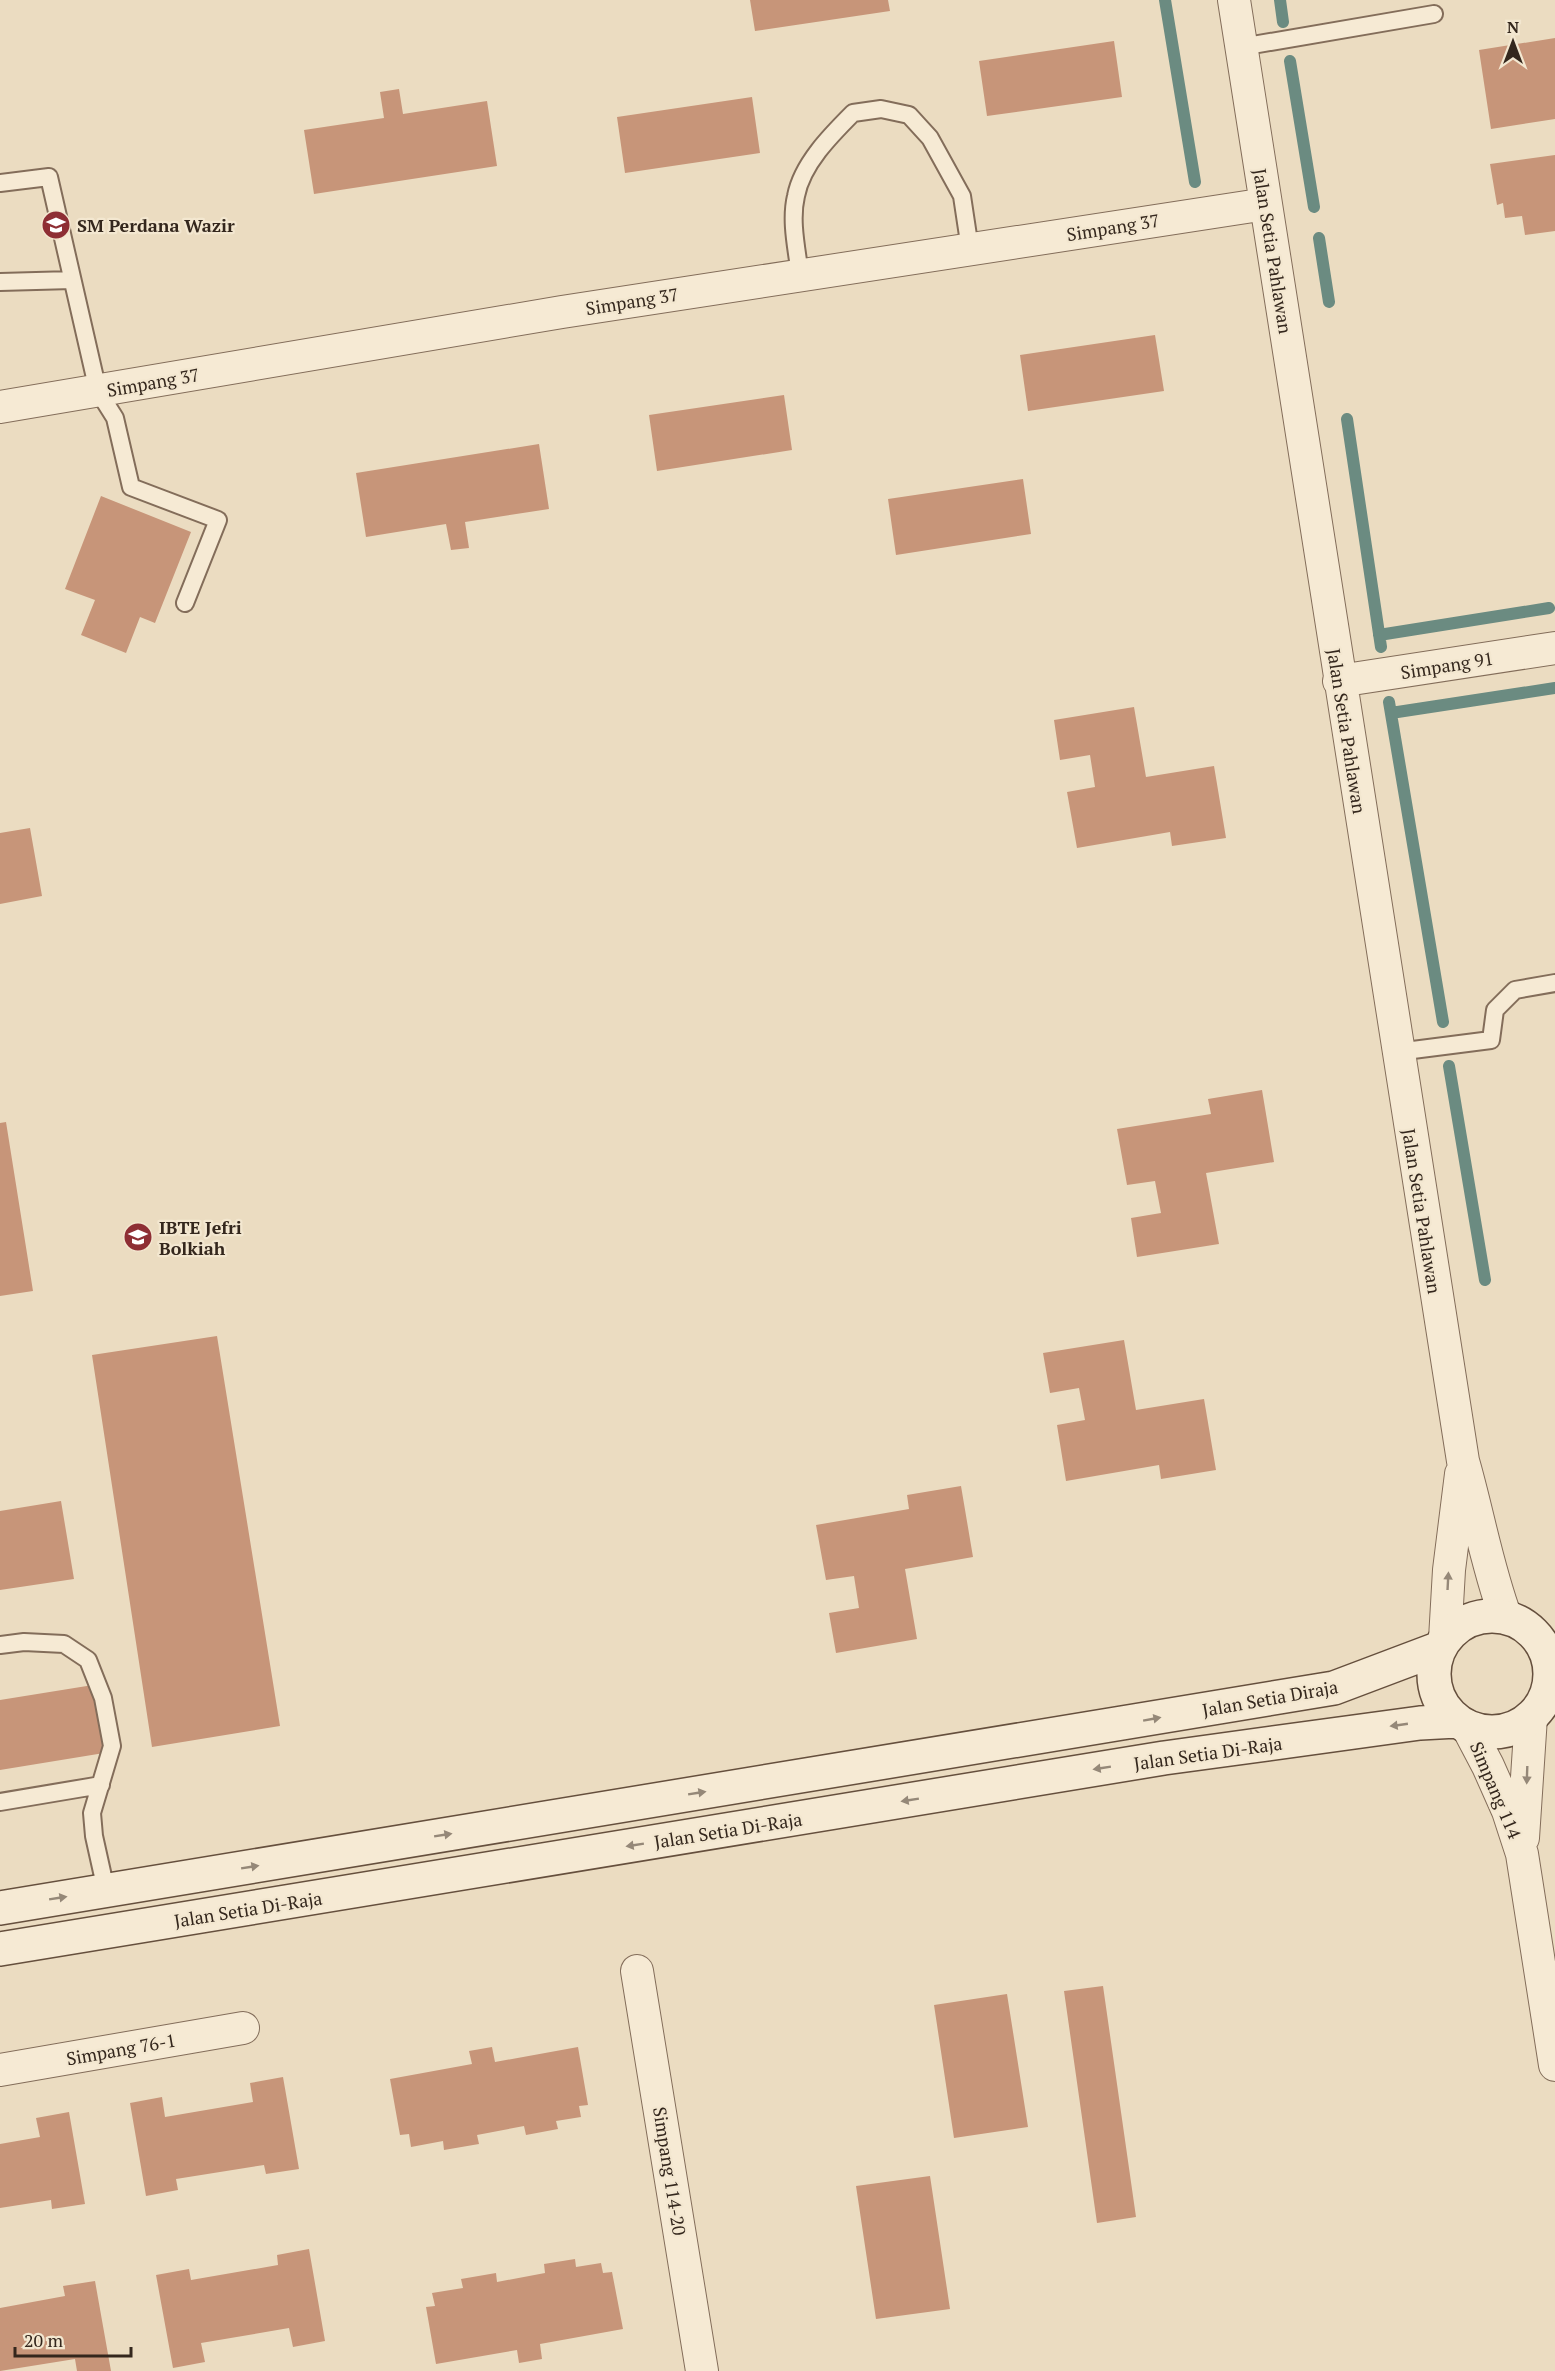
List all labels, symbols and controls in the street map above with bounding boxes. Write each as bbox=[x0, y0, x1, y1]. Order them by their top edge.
north arrow bbox=[1483, 12, 1543, 72]
text: N bbox=[1507, 16, 1519, 38]
street label: Jalan Setia Pahlawan bbox=[1248, 167, 1298, 336]
street label: Simpang 37 bbox=[1065, 208, 1161, 246]
school or university icon: SM Perdana Wazir bbox=[40, 209, 72, 241]
place label: SM Perdana Wazir bbox=[77, 213, 235, 237]
street label: Simpang 37 bbox=[584, 282, 680, 320]
street label: Simpang 37 bbox=[105, 362, 201, 402]
street label: Simpang 91 bbox=[1399, 646, 1495, 684]
street label: Jalan Setia Pahlawan bbox=[1322, 647, 1372, 816]
street label: Jalan Setia Pahlawan bbox=[1397, 1127, 1447, 1296]
place label: IBTE Jefri Bolkiah bbox=[159, 1215, 242, 1260]
school or university icon: IBTE Jefri Bolkiah bbox=[122, 1221, 154, 1253]
one-way arrow bbox=[1444, 1571, 1453, 1590]
street label: Jalan Setia Diraja bbox=[1200, 1674, 1340, 1722]
one-way arrow bbox=[1143, 1714, 1162, 1723]
one-way arrow bbox=[1390, 1721, 1409, 1730]
street label: Jalan Setia Di-Raja bbox=[1132, 1731, 1284, 1775]
street label: Simpang 114 bbox=[1465, 1738, 1527, 1843]
one-way arrow bbox=[1093, 1764, 1112, 1773]
one-way arrow bbox=[1522, 1766, 1531, 1785]
one-way arrow bbox=[688, 1789, 707, 1798]
one-way arrow bbox=[900, 1796, 919, 1805]
street label: Jalan Setia Di-Raja bbox=[652, 1806, 804, 1854]
one-way arrow bbox=[433, 1830, 452, 1839]
one-way arrow bbox=[625, 1841, 644, 1850]
one-way arrow bbox=[241, 1862, 260, 1871]
street label: Jalan Setia Di-Raja bbox=[172, 1885, 324, 1933]
one-way arrow bbox=[48, 1893, 67, 1902]
street label: Simpang 76-1 bbox=[64, 2028, 178, 2070]
street label: Simpang 114-20 bbox=[648, 2105, 692, 2237]
scale bar bbox=[15, 2320, 130, 2358]
text: 20 m bbox=[24, 2328, 64, 2352]

